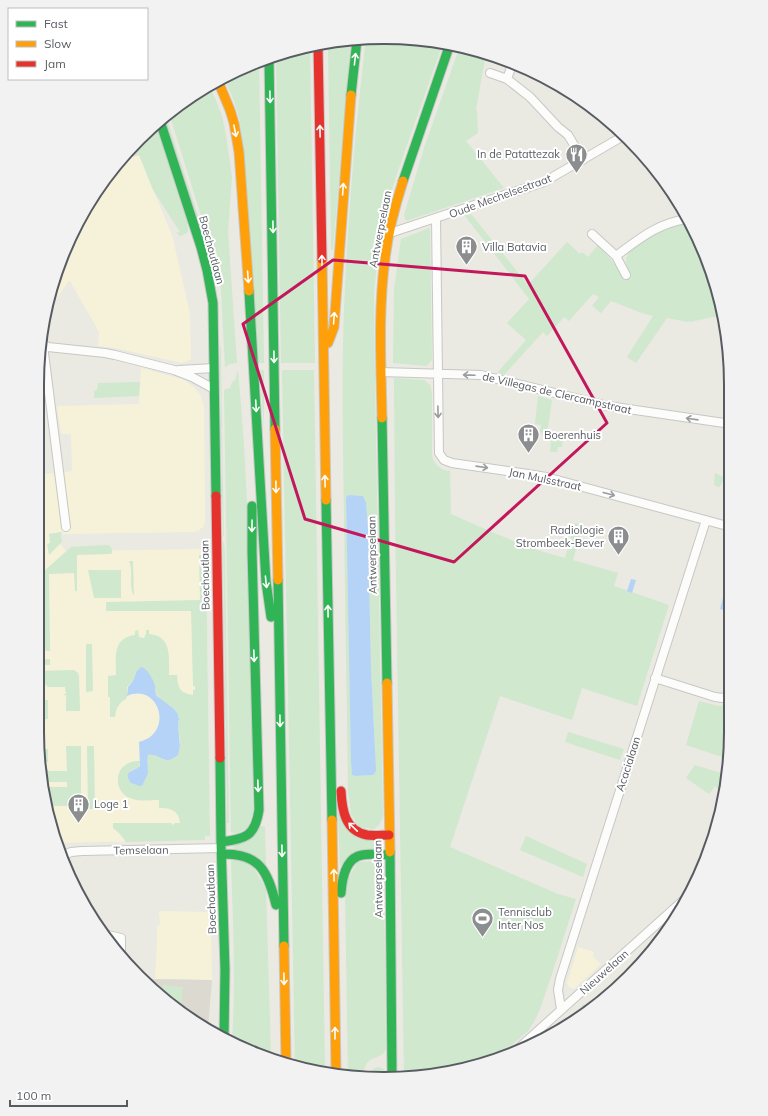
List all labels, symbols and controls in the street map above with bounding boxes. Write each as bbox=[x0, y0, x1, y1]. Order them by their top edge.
legend bbox=[8, 8, 148, 80]
text: Fast bbox=[44, 16, 68, 31]
text: Slow bbox=[44, 36, 72, 51]
one-way arrow bbox=[351, 53, 358, 66]
text: Jam bbox=[44, 56, 66, 71]
one-way arrow bbox=[266, 90, 274, 103]
one-way arrow bbox=[232, 124, 240, 137]
one-way arrow bbox=[316, 125, 323, 138]
restaurant icon: In de Patattezak bbox=[563, 141, 589, 174]
place label: In de Patattezak bbox=[477, 147, 560, 161]
street label: Oude Mechelsestraat bbox=[447, 171, 553, 221]
one-way arrow bbox=[340, 183, 347, 196]
street label: Antwerpselaan bbox=[366, 189, 394, 269]
street label: Boechoutlaan bbox=[196, 214, 228, 286]
one-way arrow bbox=[269, 220, 277, 233]
building icon: Villa Batavia bbox=[453, 234, 479, 267]
place label: Villa Batavia bbox=[482, 240, 547, 254]
one-way arrow bbox=[318, 255, 326, 268]
one-way arrow bbox=[244, 270, 251, 283]
one-way arrow bbox=[331, 312, 338, 325]
one-way arrow bbox=[271, 350, 278, 363]
street label: de Villegas de Clercampstraat bbox=[481, 369, 633, 417]
one-way arrow bbox=[463, 371, 476, 378]
one-way arrow bbox=[252, 399, 259, 412]
one-way arrow bbox=[435, 405, 442, 418]
one-way arrow bbox=[686, 415, 699, 423]
building icon: Boerenhuis bbox=[515, 422, 541, 455]
place label: Boerenhuis bbox=[544, 428, 601, 442]
one-way arrow bbox=[475, 464, 488, 471]
street label: Jan Mulsstraat bbox=[508, 464, 583, 494]
one-way arrow bbox=[322, 475, 329, 488]
one-way arrow bbox=[273, 480, 280, 493]
one-way arrow bbox=[602, 490, 615, 498]
street label: Antwerpselaan bbox=[364, 516, 380, 594]
one-way arrow bbox=[248, 519, 256, 532]
place label: Radiologie Strombeek-Bever bbox=[516, 523, 604, 550]
building icon: Radiologie Strombeek-Bever bbox=[606, 523, 632, 556]
street label: Boechoutlaan bbox=[197, 540, 213, 610]
one-way arrow bbox=[262, 575, 270, 588]
one-way arrow bbox=[324, 605, 332, 618]
one-way arrow bbox=[251, 649, 258, 662]
one-way arrow bbox=[276, 714, 284, 727]
street label: Acacialaan bbox=[613, 735, 643, 793]
one-way arrow bbox=[254, 779, 262, 792]
building icon: Loge 1 bbox=[66, 791, 92, 824]
place label: Loge 1 bbox=[94, 797, 128, 811]
one-way arrow bbox=[348, 823, 358, 832]
street label: Antwerpselaan bbox=[370, 840, 386, 918]
street label: Temselaan bbox=[113, 843, 169, 857]
one-way arrow bbox=[278, 844, 286, 857]
street label: Boechoutlaan bbox=[203, 864, 219, 934]
one-way arrow bbox=[330, 869, 338, 882]
sports icon: Tennisclub Inter Nos bbox=[470, 905, 496, 938]
place label: Tennisclub Inter Nos bbox=[498, 905, 552, 932]
street label: Nieuwelaan bbox=[577, 946, 631, 998]
one-way arrow bbox=[280, 972, 288, 985]
one-way arrow bbox=[331, 1027, 339, 1040]
scale bar bbox=[10, 1082, 127, 1108]
text: 100 m bbox=[16, 1088, 51, 1103]

